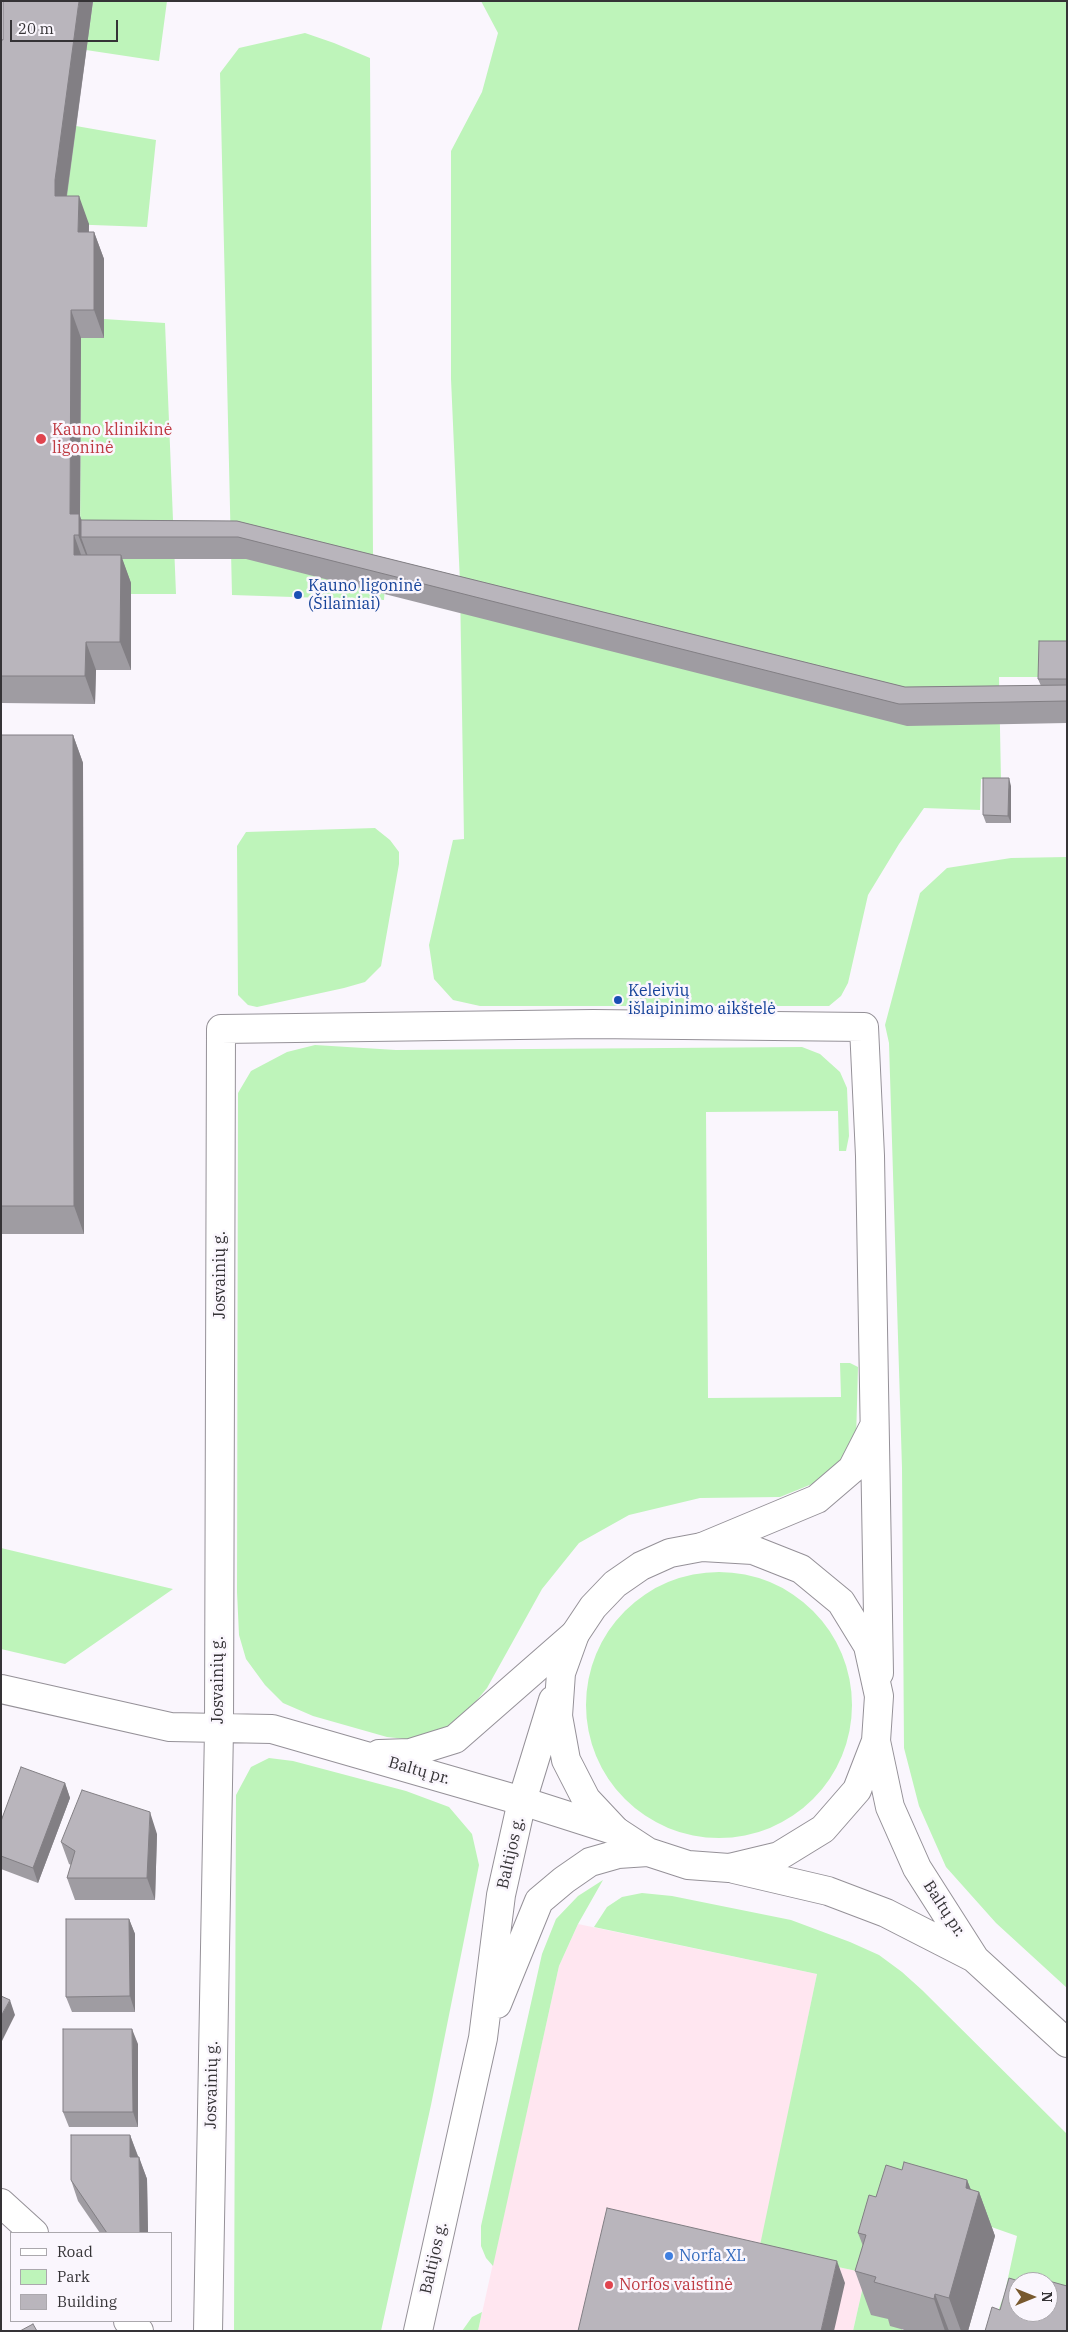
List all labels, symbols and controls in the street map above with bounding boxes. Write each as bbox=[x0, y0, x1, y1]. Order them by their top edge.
scale bar bbox=[12, 10, 120, 42]
text: 20 m bbox=[18, 19, 54, 38]
place label: Kauno klinikinė ligoninė bbox=[52, 420, 172, 458]
marker: Kauno klinikinė ligoninė bbox=[34, 432, 48, 446]
place label: Kauno ligoninė (Šilainiai) bbox=[308, 576, 422, 614]
marker: Kauno ligoninė (Šilainiai) bbox=[292, 589, 304, 601]
place label: Keleivių išlaipinimo aikštelė bbox=[628, 981, 776, 1019]
marker: Keleivių išlaipinimo aikštelė bbox=[612, 994, 624, 1006]
street label: Josvainių g. bbox=[210, 1231, 230, 1319]
street label: Josvainių g. bbox=[208, 1636, 228, 1724]
street label: Baltų pr. bbox=[386, 1753, 452, 1789]
street label: Baltijos g. bbox=[493, 1815, 529, 1891]
street label: Baltų pr. bbox=[919, 1877, 969, 1941]
street label: Josvainių g. bbox=[202, 2041, 222, 2129]
street label: Baltijos g. bbox=[416, 2220, 452, 2296]
legend bbox=[10, 2232, 172, 2322]
text: Road bbox=[57, 2242, 93, 2261]
place label: Norfa XL bbox=[679, 2246, 746, 2266]
marker: Norfa XL bbox=[663, 2250, 675, 2262]
text: Park bbox=[57, 2267, 90, 2286]
north arrow bbox=[1008, 2272, 1058, 2322]
place label: Norfos vaistinė bbox=[619, 2275, 733, 2295]
marker: Norfos vaistinė bbox=[603, 2279, 615, 2291]
text: N bbox=[1038, 2291, 1056, 2303]
text: Building bbox=[57, 2292, 117, 2311]

